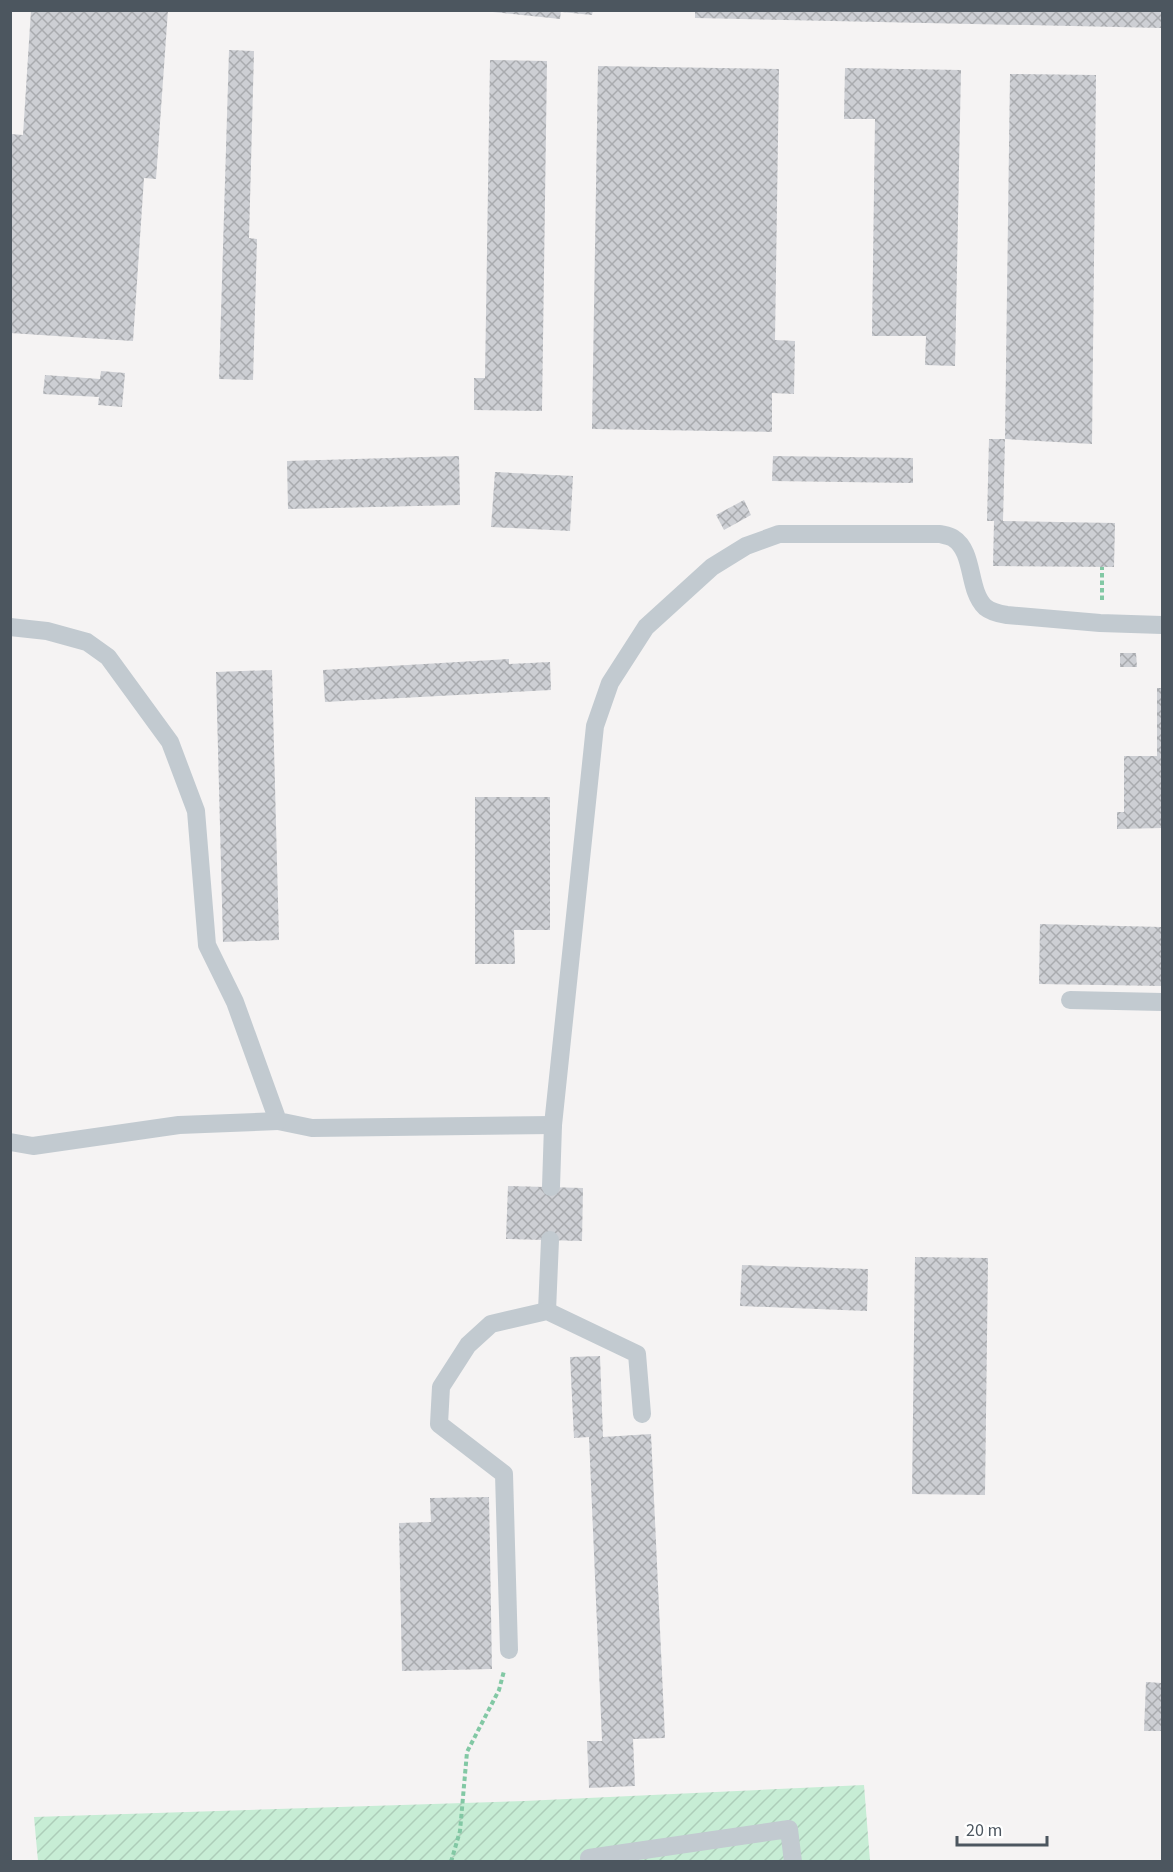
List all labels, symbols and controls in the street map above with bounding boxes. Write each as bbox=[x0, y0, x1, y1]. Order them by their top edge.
scale bar bbox=[957, 1809, 1047, 1847]
text: 20 m bbox=[966, 1818, 1002, 1843]

